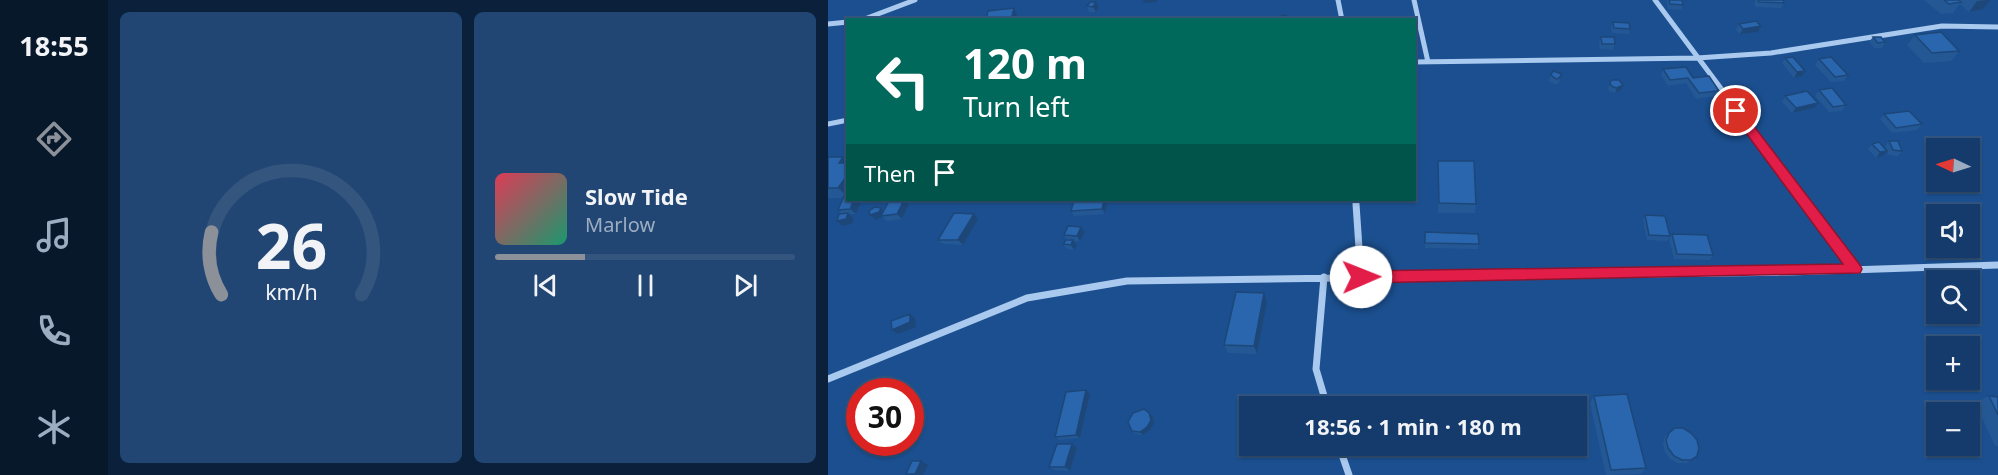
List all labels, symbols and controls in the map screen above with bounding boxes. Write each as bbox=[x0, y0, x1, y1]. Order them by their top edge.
text: 18:55 bbox=[19, 27, 89, 64]
text: 120 m bbox=[963, 34, 1087, 91]
icon: left bbox=[864, 42, 942, 120]
pin bbox=[1710, 85, 1761, 136]
text: Turn left bbox=[963, 88, 1069, 125]
icon: arrive bbox=[1719, 94, 1752, 127]
icon: directions bbox=[33, 118, 75, 160]
north arrow bbox=[1926, 138, 1980, 192]
map controls bbox=[1926, 138, 1980, 456]
icon: arrive bbox=[928, 156, 961, 189]
text: Then bbox=[864, 158, 916, 188]
text: Slow Tide bbox=[585, 181, 688, 211]
text: 26 bbox=[255, 202, 327, 287]
button: sound bbox=[1926, 204, 1980, 258]
text: Marlow bbox=[585, 211, 655, 238]
icon: music bbox=[33, 214, 75, 256]
position arrow bbox=[1329, 245, 1393, 309]
icon: previous bbox=[529, 269, 562, 302]
icon: pause bbox=[629, 269, 662, 302]
icon: next bbox=[729, 269, 762, 302]
button: search bbox=[1926, 270, 1980, 324]
text: km/h bbox=[265, 277, 317, 306]
icon: phone bbox=[33, 310, 75, 352]
button: + bbox=[1926, 336, 1980, 390]
speed limit sign: 30 bbox=[846, 378, 924, 456]
button: − bbox=[1926, 402, 1980, 456]
icon: climate bbox=[33, 406, 75, 448]
text: 18:56 · 1 min · 180 m bbox=[1304, 411, 1522, 441]

